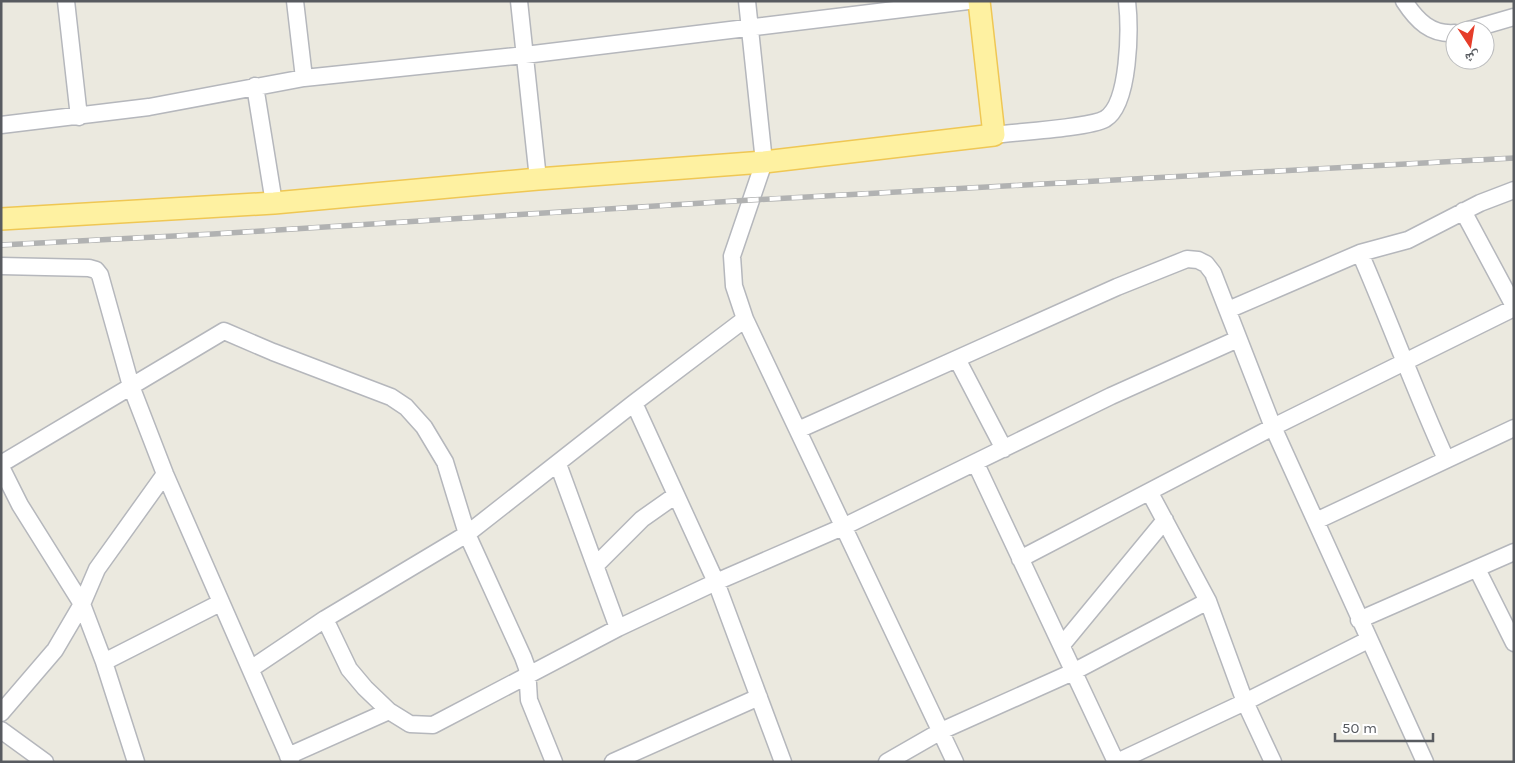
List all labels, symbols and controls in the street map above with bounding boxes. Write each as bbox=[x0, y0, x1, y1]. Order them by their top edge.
north arrow bbox=[1445, 20, 1495, 70]
text: ش bbox=[1463, 47, 1482, 67]
scale bar bbox=[1335, 710, 1432, 742]
text: 50 m bbox=[1342, 719, 1377, 737]

